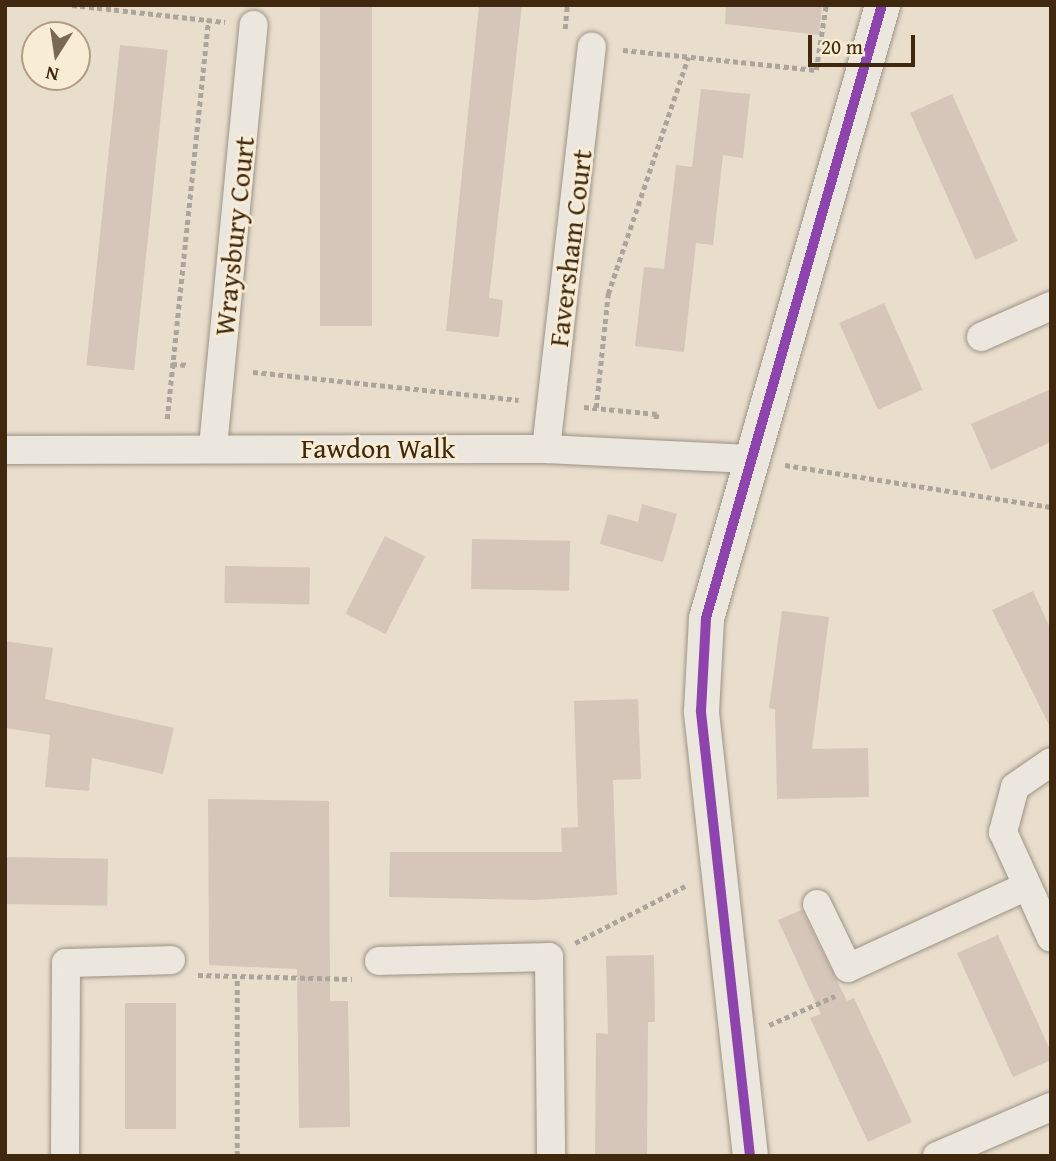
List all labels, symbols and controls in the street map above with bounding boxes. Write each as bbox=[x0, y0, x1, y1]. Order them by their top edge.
north arrow bbox=[21, 21, 91, 91]
scale bar bbox=[811, 21, 918, 65]
text: 20 m bbox=[821, 31, 863, 62]
text: N bbox=[43, 60, 61, 90]
street label: Wraysbury Court bbox=[207, 134, 261, 338]
street label: Faversham Court bbox=[541, 147, 599, 349]
street label: Fawdon Walk bbox=[301, 431, 455, 465]

